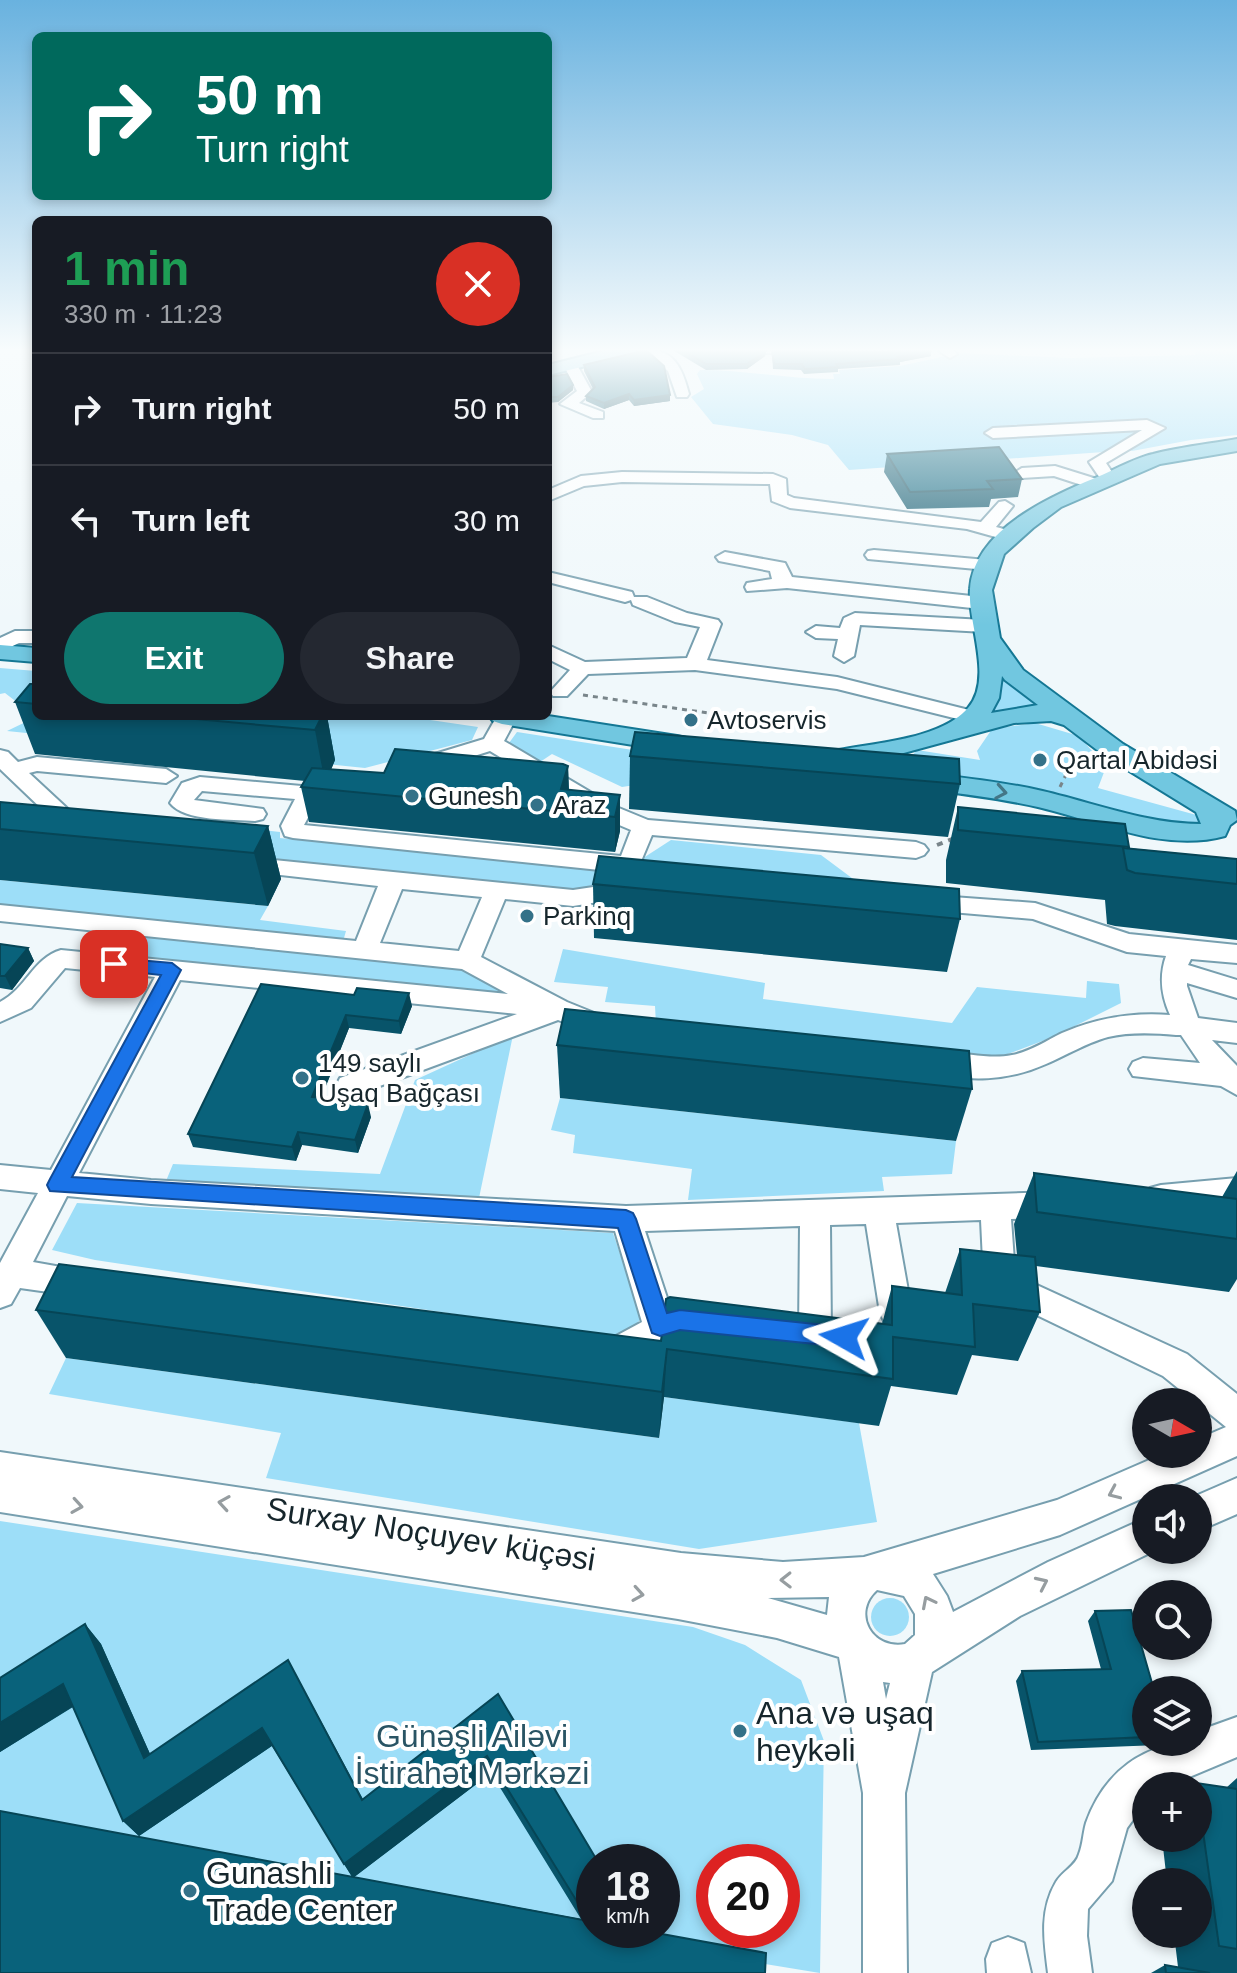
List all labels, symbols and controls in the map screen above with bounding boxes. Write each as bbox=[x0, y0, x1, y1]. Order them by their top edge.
text: 50 m bbox=[196, 63, 324, 126]
icon: right bbox=[64, 64, 168, 168]
text: Turn right bbox=[196, 129, 349, 170]
text: 1 min bbox=[64, 242, 189, 295]
button: close bbox=[436, 242, 520, 326]
text: 330 m · 11:23 bbox=[64, 299, 223, 329]
icon: right bbox=[64, 387, 108, 431]
text: Turn right bbox=[132, 392, 271, 425]
text: 50 m bbox=[453, 392, 520, 425]
icon: left bbox=[64, 499, 108, 543]
text: Turn left bbox=[132, 504, 250, 537]
text: 30 m bbox=[453, 504, 520, 537]
button: Exit bbox=[64, 612, 284, 704]
button: Share bbox=[300, 612, 520, 704]
place label: Avtoservis bbox=[707, 705, 826, 735]
marker: Avtoservis bbox=[682, 711, 700, 729]
place label: Qartal Abidəsi bbox=[1056, 745, 1218, 775]
marker: Qartal Abidəsi bbox=[1031, 751, 1049, 769]
place label: Gunesh bbox=[428, 781, 519, 811]
one-way arrow bbox=[994, 782, 1008, 799]
marker: Gunesh bbox=[403, 787, 421, 805]
place label: Araz bbox=[553, 790, 606, 820]
marker: Araz bbox=[528, 796, 546, 814]
place label: Parkinq bbox=[543, 901, 631, 931]
marker: Parkinq bbox=[518, 907, 536, 925]
pin bbox=[80, 930, 148, 998]
icon: arrive bbox=[92, 942, 136, 986]
place label: 149 saylı Uşaq Bağçası bbox=[318, 1048, 480, 1108]
marker: 149 saylı Uşaq Bağçası bbox=[293, 1069, 311, 1087]
position arrow bbox=[802, 1295, 886, 1379]
north arrow bbox=[1132, 1388, 1212, 1468]
map controls bbox=[1132, 1388, 1212, 1948]
one-way arrow bbox=[1108, 1483, 1123, 1499]
button: sound bbox=[1132, 1484, 1212, 1564]
street label: Surxay Noçuyev küçəsi bbox=[264, 1490, 598, 1578]
one-way arrow bbox=[217, 1495, 230, 1512]
one-way arrow bbox=[70, 1497, 84, 1514]
one-way arrow bbox=[779, 1571, 792, 1589]
one-way arrow bbox=[1033, 1576, 1048, 1592]
button: search bbox=[1132, 1580, 1212, 1660]
one-way arrow bbox=[631, 1585, 645, 1602]
one-way arrow bbox=[923, 1596, 938, 1610]
button: layers bbox=[1132, 1676, 1212, 1756]
place label: Ana və uşaq heykəli bbox=[756, 1695, 934, 1768]
park label: Günəşli Ailəvi İstirahət Mərkəzi bbox=[355, 1718, 589, 1791]
marker: Ana və uşaq heykəli bbox=[731, 1722, 749, 1740]
button: + bbox=[1132, 1772, 1212, 1852]
speed limit sign: 20 bbox=[696, 1844, 800, 1948]
place label: Gunashli Trade Center bbox=[206, 1855, 394, 1928]
text: 18 bbox=[606, 1864, 650, 1908]
button: − bbox=[1132, 1868, 1212, 1948]
marker: Gunashli Trade Center bbox=[181, 1882, 199, 1900]
text: km/h bbox=[606, 1905, 650, 1927]

